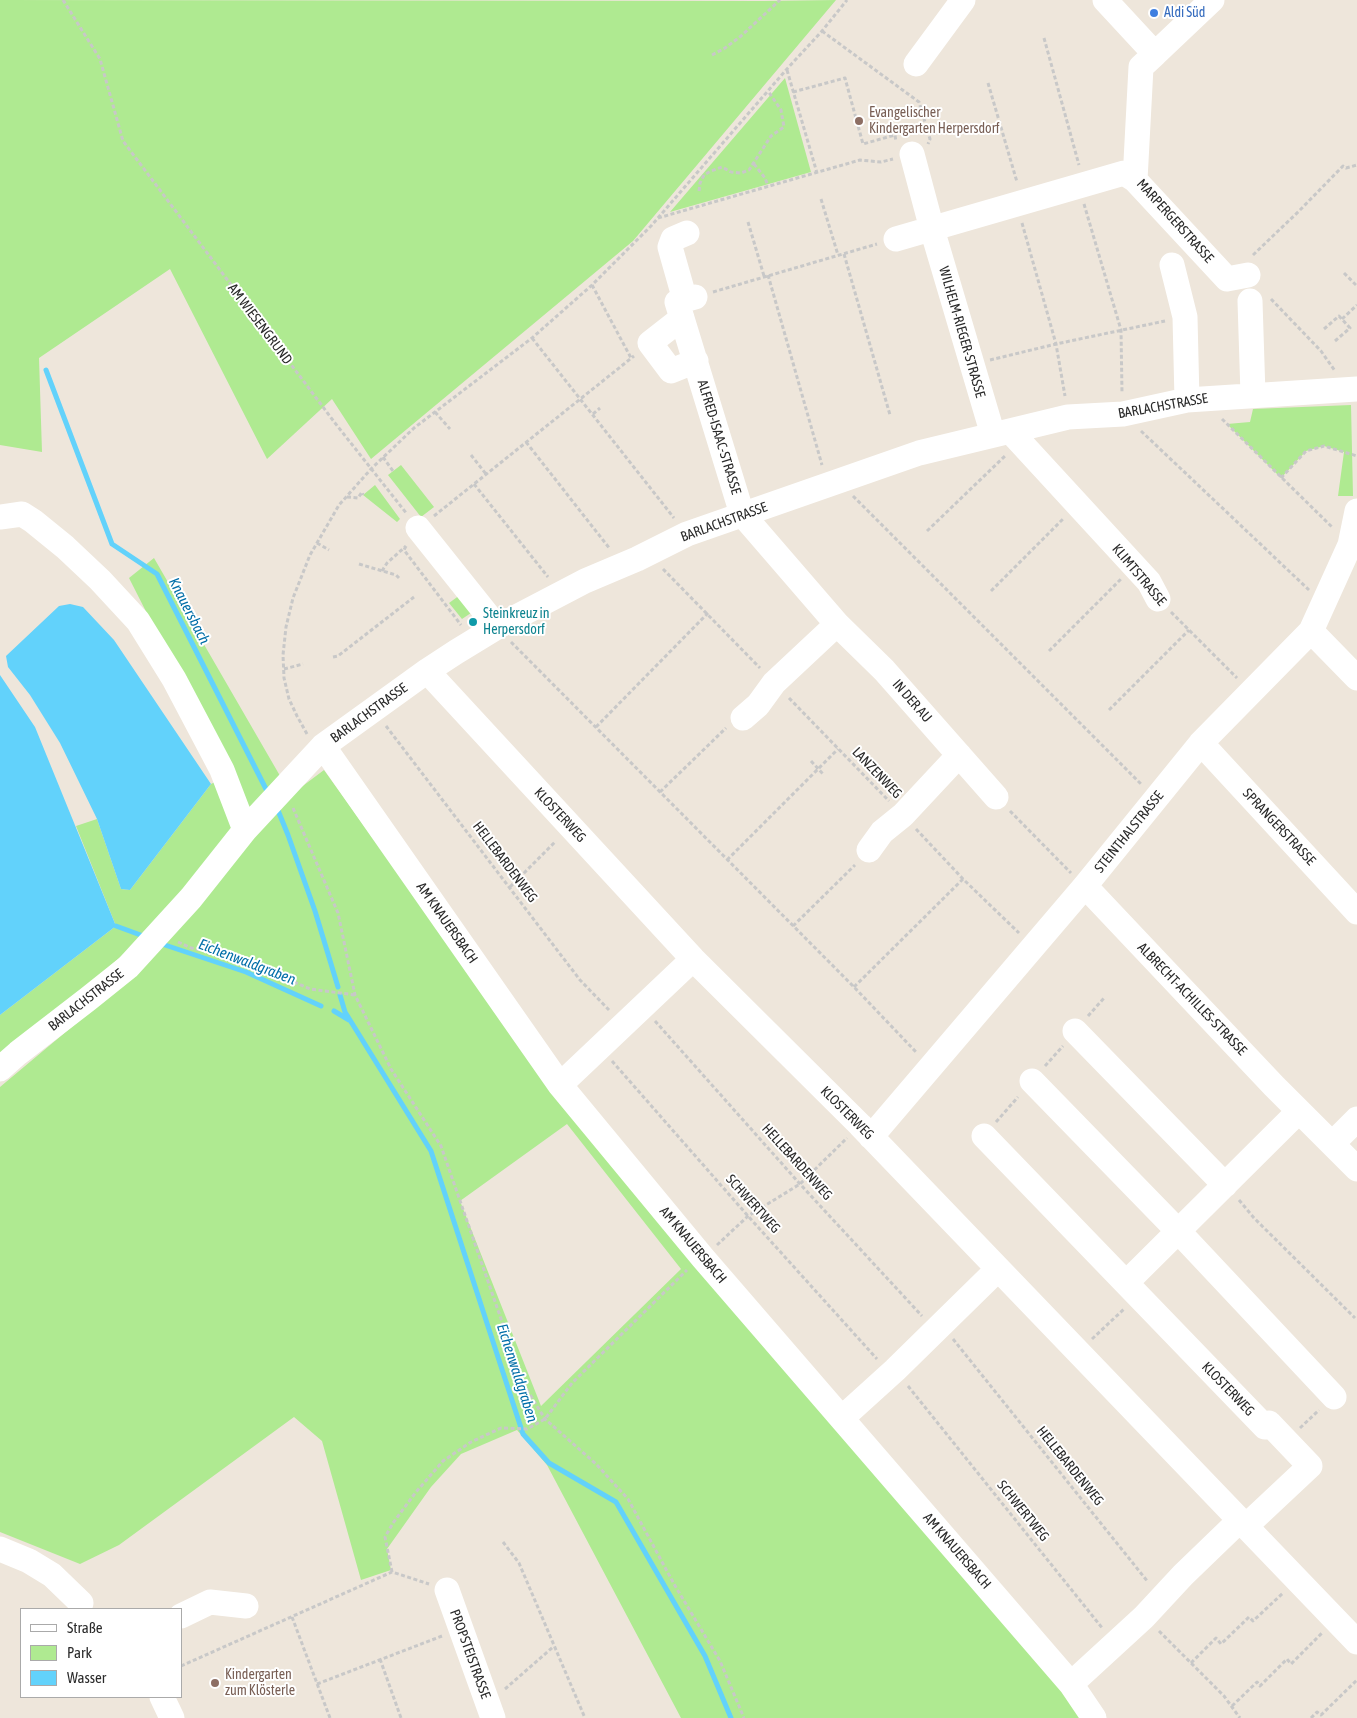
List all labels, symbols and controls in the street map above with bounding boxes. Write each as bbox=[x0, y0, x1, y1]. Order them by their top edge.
place label: Aldi Süd bbox=[1164, 5, 1205, 21]
marker: Aldi Süd bbox=[1148, 7, 1160, 19]
place label: Evangelischer Kindergarten Herpersdorf bbox=[869, 105, 1000, 138]
marker: Evangelischer Kindergarten Herpersdorf bbox=[853, 115, 865, 127]
street label: MARPERGERSTRASSE bbox=[1133, 176, 1217, 266]
street label: WILHELM-RIEGER-STRASSE bbox=[935, 265, 989, 399]
street label: AM WIESENGRUND bbox=[224, 280, 296, 368]
street label: ALFRED-ISAAC-STRASSE bbox=[694, 378, 744, 496]
street label: BARLACHSTRASSE bbox=[1117, 390, 1209, 422]
street label: BARLACHSTRASSE bbox=[678, 499, 770, 545]
street label: KLIMTSTRASSE bbox=[1108, 541, 1170, 609]
water label: Knauersbach bbox=[165, 575, 213, 647]
place label: Steinkreuz in Herpersdorf bbox=[483, 606, 550, 638]
marker: Steinkreuz in Herpersdorf bbox=[467, 616, 479, 628]
street label: IN DER AU bbox=[889, 676, 935, 726]
street label: BARLACHSTRASSE bbox=[327, 680, 411, 746]
street label: LANZENWEG bbox=[849, 744, 905, 802]
street label: KLOSTERWEG bbox=[530, 784, 590, 846]
street label: SPRANGERSTRASSE bbox=[1239, 785, 1319, 869]
street label: STEINTHALSTRASSE bbox=[1091, 788, 1167, 876]
street label: HELLEBARDENWEG bbox=[469, 818, 541, 906]
street label: AM KNAUERSBACH bbox=[413, 879, 481, 967]
water label: Eichenwaldgraben bbox=[196, 935, 298, 989]
street label: ALBRECHT-ACHILLES-STRASSE bbox=[1134, 939, 1250, 1059]
street label: BARLACHSTRASSE bbox=[45, 965, 127, 1035]
street label: KLOSTERWEG bbox=[817, 1083, 877, 1143]
street label: HELLEBARDENWEG bbox=[758, 1120, 836, 1204]
street label: SCHWERTWEG bbox=[722, 1171, 784, 1237]
street label: AM KNAUERSBACH bbox=[656, 1203, 730, 1287]
water label: Eichenwaldgraben bbox=[493, 1321, 541, 1425]
street label: KLOSTERWEG bbox=[1198, 1359, 1258, 1419]
street label: HELLEBARDENWEG bbox=[1033, 1423, 1107, 1509]
street label: SCHWERTWEG bbox=[993, 1477, 1053, 1545]
street label: AM KNAUERSBACH bbox=[919, 1510, 995, 1592]
street label: PROPSTEISTRASSE bbox=[446, 1607, 494, 1701]
legend bbox=[20, 1608, 182, 1698]
text: Straße bbox=[67, 1619, 103, 1636]
text: Park bbox=[67, 1644, 92, 1661]
place label: Kindergarten zum Klösterle bbox=[225, 1667, 295, 1700]
text: Wasser bbox=[67, 1669, 106, 1686]
marker: Kindergarten zum Klösterle bbox=[209, 1677, 221, 1689]

